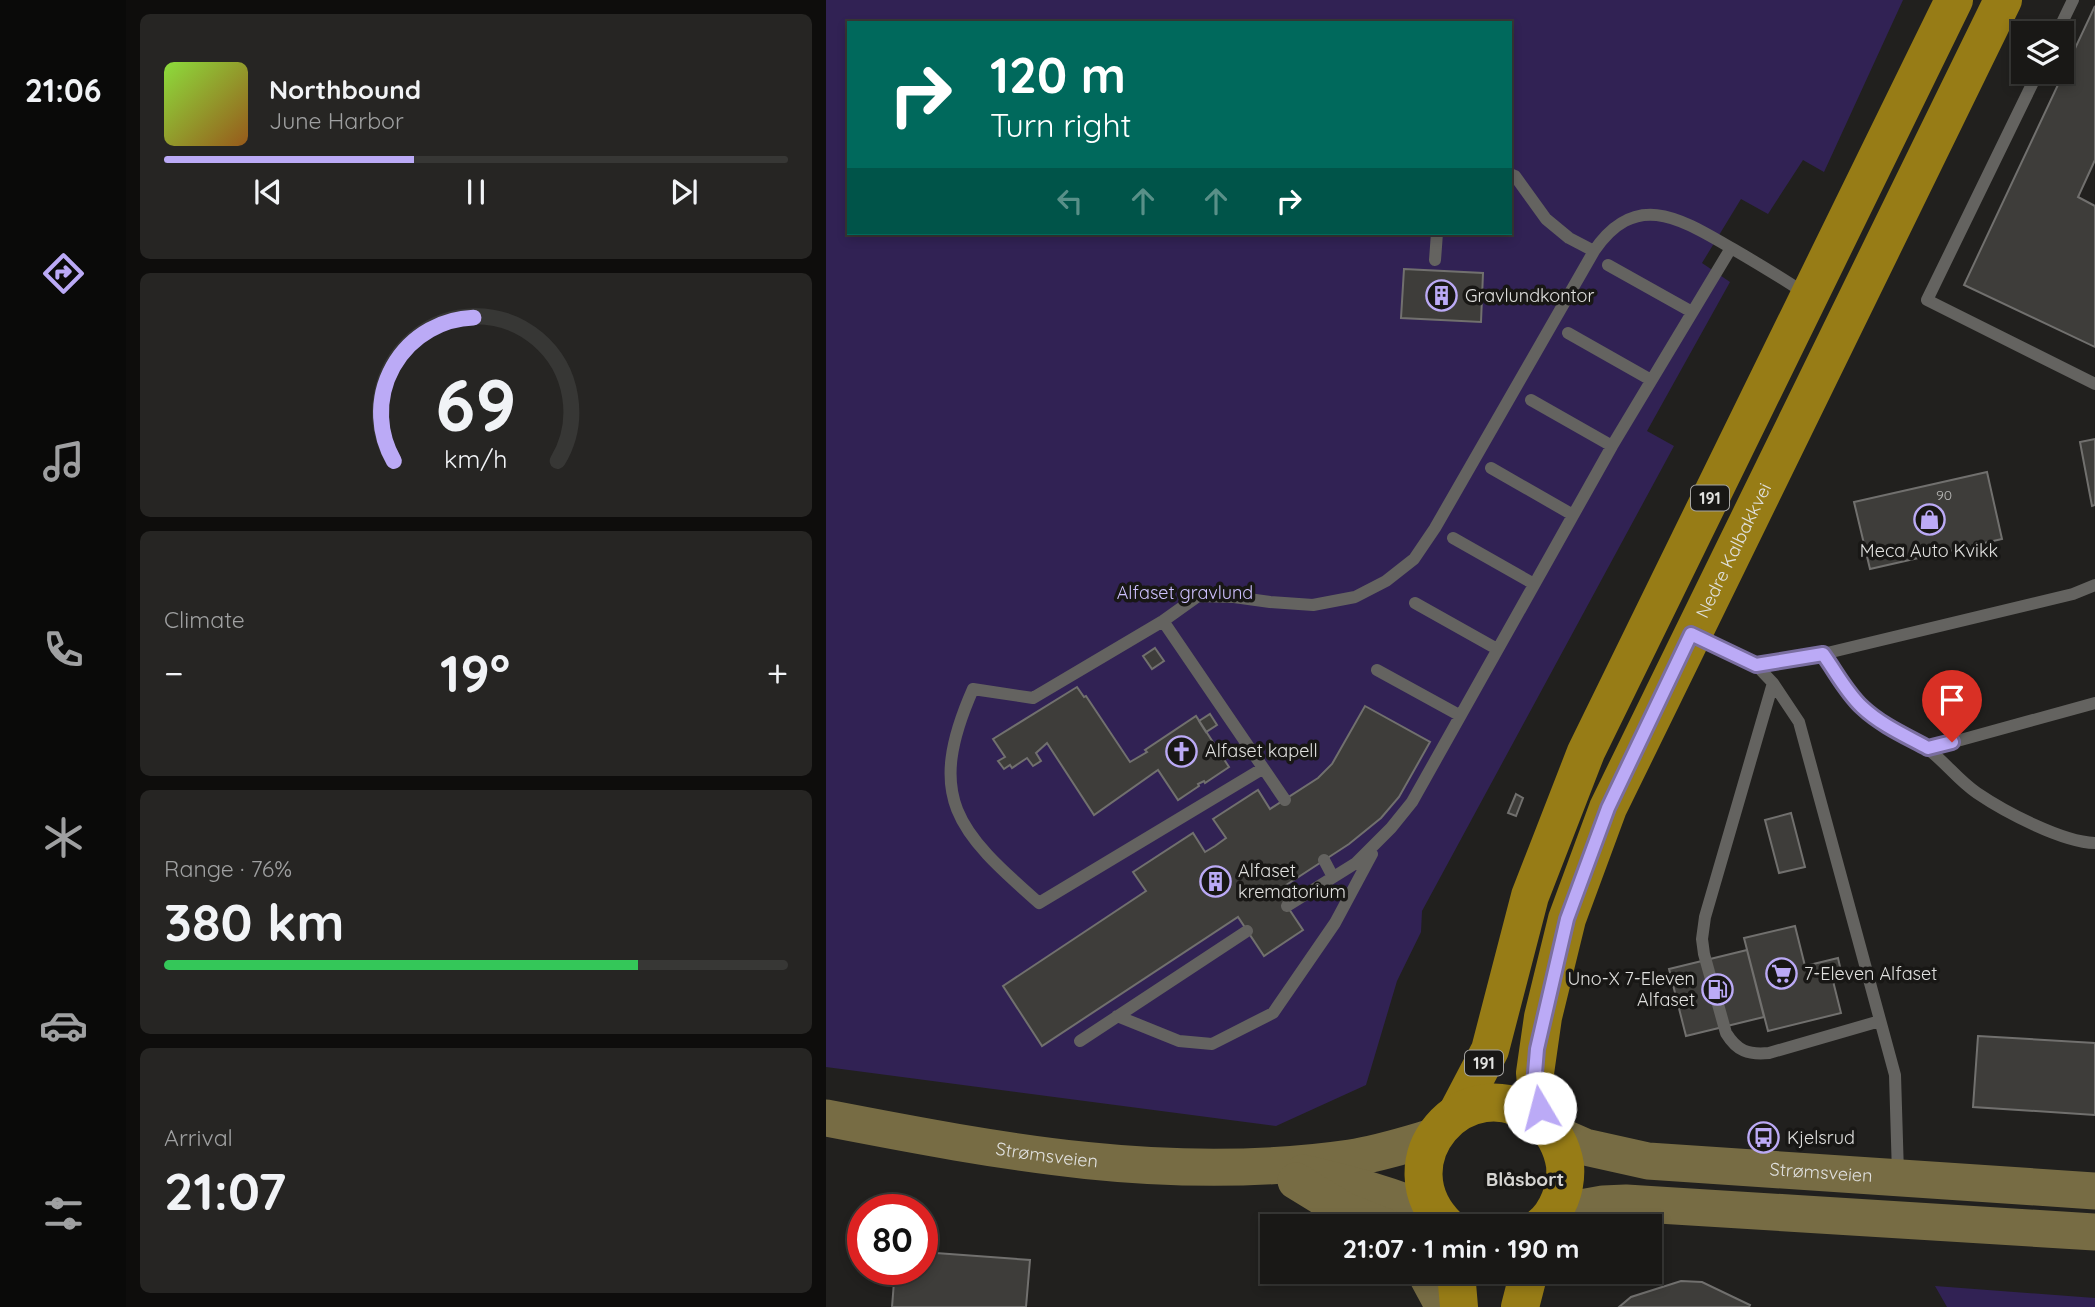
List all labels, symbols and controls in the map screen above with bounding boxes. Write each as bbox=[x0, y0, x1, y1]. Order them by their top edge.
map controls bbox=[2011, 21, 2074, 84]
button: layers bbox=[2011, 21, 2074, 84]
text: 120 m bbox=[990, 44, 1126, 105]
icon: right bbox=[875, 49, 966, 140]
text: 21:06 bbox=[25, 70, 101, 110]
text: Northbound bbox=[269, 73, 421, 106]
text: Turn right bbox=[990, 105, 1131, 145]
text: June Harbor bbox=[269, 106, 404, 135]
icon: previous bbox=[249, 173, 287, 211]
icon: pause bbox=[457, 173, 495, 211]
icon: next bbox=[665, 173, 703, 211]
icon: left bbox=[1051, 182, 1089, 220]
icon: ahead bbox=[1124, 182, 1162, 220]
icon: ahead bbox=[1197, 182, 1235, 220]
icon: right bbox=[1270, 182, 1308, 220]
icon: directions bbox=[39, 249, 88, 298]
building icon: Gravlundkontor bbox=[1425, 279, 1459, 313]
place label: Gravlundkontor bbox=[1465, 284, 1594, 307]
text: 69 bbox=[435, 358, 517, 449]
icon: music bbox=[39, 437, 88, 486]
text: km/h bbox=[444, 443, 508, 474]
street label: Nedre Kalbakkvei bbox=[1691, 479, 1776, 622]
road number: 191 bbox=[1691, 485, 1729, 510]
house number: 90 bbox=[1936, 486, 1952, 504]
shop icon: Meca Auto Kvikk bbox=[1912, 503, 1946, 537]
place label: Meca Auto Kvikk bbox=[1860, 539, 1998, 562]
park label: Alfaset gravlund bbox=[1117, 581, 1253, 604]
text: Climate bbox=[164, 605, 245, 634]
icon: phone bbox=[39, 625, 88, 674]
text: 19° bbox=[440, 640, 510, 705]
text: − bbox=[164, 649, 184, 697]
text: + bbox=[767, 649, 788, 697]
pin bbox=[1922, 670, 1982, 742]
icon: arrive bbox=[1933, 681, 1971, 719]
church icon: Alfaset kapell bbox=[1165, 734, 1199, 768]
place label: Alfaset kapell bbox=[1205, 739, 1318, 762]
icon: climate bbox=[39, 813, 88, 862]
text: Range · 76% bbox=[164, 854, 292, 883]
place label: Alfaset krematorium bbox=[1238, 859, 1346, 903]
building icon: Alfaset krematorium bbox=[1198, 864, 1232, 898]
text: 380 km bbox=[164, 889, 344, 954]
supermarket icon: 7-Eleven Alfaset bbox=[1764, 957, 1798, 991]
place label: 7-Eleven Alfaset bbox=[1804, 962, 1937, 985]
place label: Uno-X 7-Eleven Alfaset bbox=[1568, 967, 1695, 1011]
fuel station icon: Uno-X 7-Eleven Alfaset bbox=[1701, 972, 1735, 1006]
icon: car bbox=[39, 1001, 88, 1050]
road number: 191 bbox=[1465, 1050, 1503, 1076]
position arrow bbox=[1503, 1071, 1577, 1145]
bus stop icon: Kjelsrud bbox=[1747, 1121, 1781, 1155]
text: Arrival bbox=[164, 1123, 233, 1152]
place label: Kjelsrud bbox=[1787, 1126, 1855, 1149]
street label: Strømsveien bbox=[994, 1137, 1099, 1173]
street label: Strømsveien bbox=[1769, 1157, 1873, 1187]
text: 21:07 bbox=[164, 1158, 286, 1223]
district label: Blåsbort bbox=[1486, 1167, 1564, 1191]
icon: filters bbox=[39, 1189, 88, 1238]
speed limit sign: 80 bbox=[847, 1194, 938, 1285]
text: 21:07 · 1 min · 190 m bbox=[1343, 1232, 1579, 1265]

